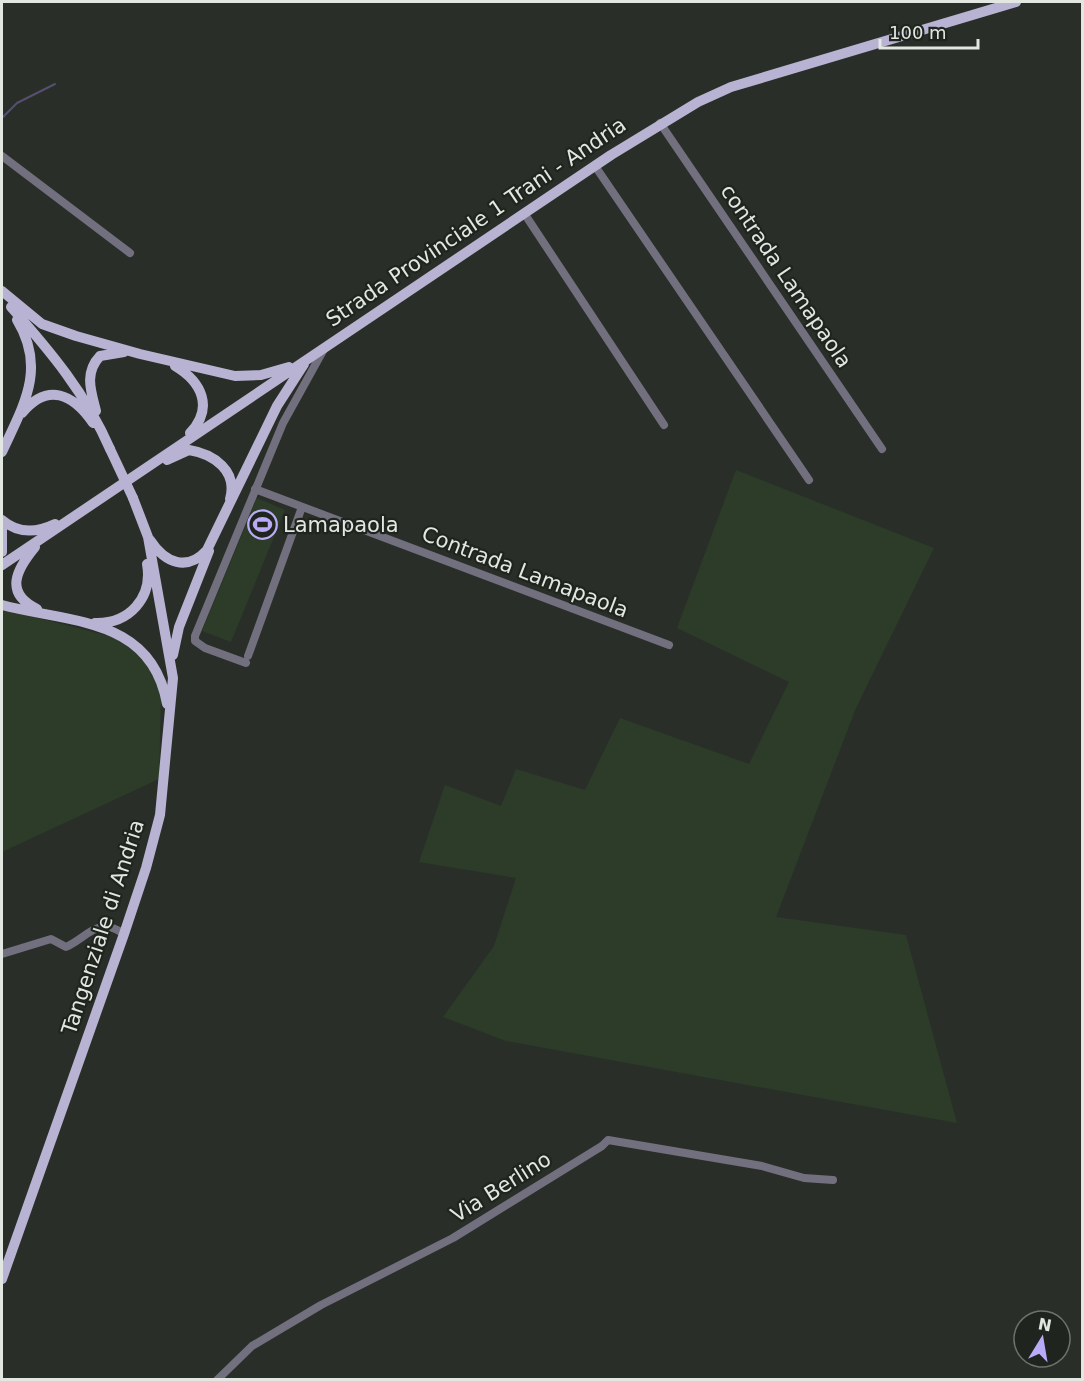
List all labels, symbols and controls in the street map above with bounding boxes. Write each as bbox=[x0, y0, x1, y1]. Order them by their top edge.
scale bar bbox=[880, 12, 978, 50]
text: 100 m bbox=[889, 22, 947, 43]
street label: Strada Provinciale 1 Trani - Andria bbox=[322, 112, 630, 332]
street label: contrada Lamapaola bbox=[716, 180, 856, 372]
sports icon: Lamapaola bbox=[246, 509, 278, 541]
place label: Lamapaola bbox=[283, 513, 399, 537]
street label: Contrada Lamapaola bbox=[418, 522, 632, 622]
street label: Tangenziale di Andria bbox=[57, 817, 149, 1038]
street label: Via Berlino bbox=[447, 1147, 555, 1227]
north arrow bbox=[1012, 1309, 1072, 1369]
text: N bbox=[1036, 1314, 1053, 1335]

